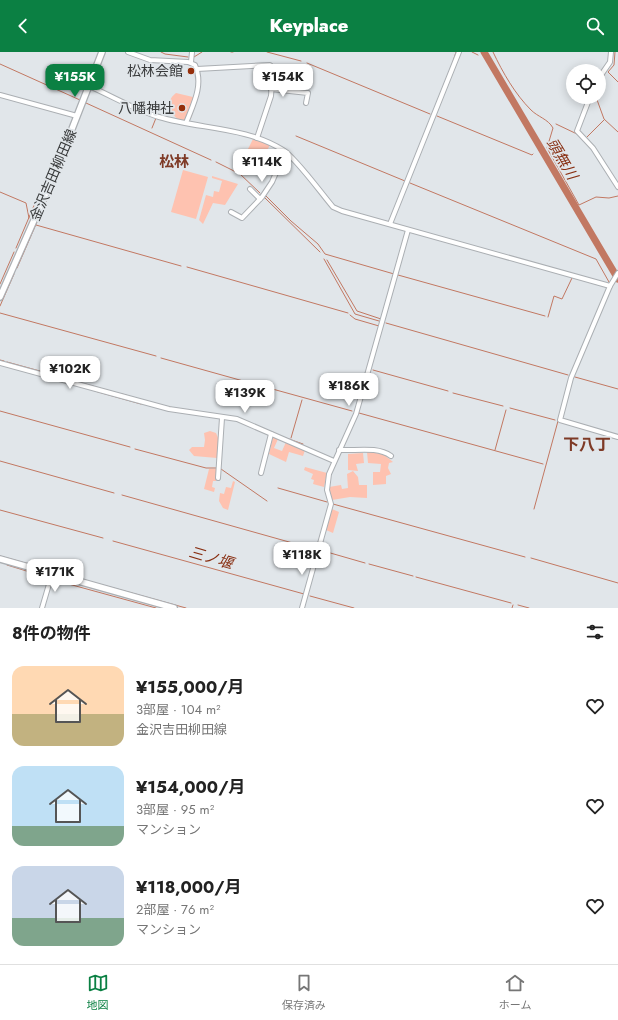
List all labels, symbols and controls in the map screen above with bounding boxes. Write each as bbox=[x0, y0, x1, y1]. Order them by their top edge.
text: Keyplace bbox=[270, 13, 348, 39]
icon: back bbox=[12, 15, 34, 37]
icon: search bbox=[584, 15, 606, 37]
place label: 松林会館 bbox=[127, 61, 183, 81]
pin: ¥155K bbox=[47, 64, 103, 98]
pin: ¥154K bbox=[255, 64, 311, 98]
map controls bbox=[566, 64, 606, 104]
button: locate bbox=[566, 64, 606, 104]
marker: 松林会館 bbox=[186, 66, 196, 76]
text: ¥155K bbox=[54, 67, 96, 86]
text: ¥154K bbox=[262, 67, 304, 86]
place label: 八幡神社 bbox=[118, 98, 174, 118]
marker: 八幡神社 bbox=[177, 103, 187, 113]
street label: 金沢吉田柳田線 bbox=[25, 126, 81, 224]
water label: 頭無川 bbox=[541, 134, 584, 186]
pin: ¥114K bbox=[234, 149, 290, 183]
district label: 松林 bbox=[159, 151, 189, 173]
text: ¥114K bbox=[242, 152, 282, 171]
pin: ¥102K bbox=[42, 356, 98, 390]
text: ¥102K bbox=[49, 359, 91, 378]
pin: ¥186K bbox=[321, 373, 377, 407]
text: ¥186K bbox=[328, 376, 370, 395]
pin: ¥139K bbox=[217, 380, 273, 414]
text: ¥139K bbox=[224, 383, 266, 402]
district label: 下八丁 bbox=[563, 433, 611, 456]
water label: 三ノ堰 bbox=[186, 541, 239, 576]
pin: ¥118K bbox=[274, 542, 330, 576]
text: ¥118K bbox=[282, 545, 322, 564]
pin: ¥171K bbox=[27, 559, 83, 593]
text: ¥171K bbox=[36, 562, 74, 581]
text: 8件の物件 bbox=[12, 621, 91, 645]
icon: filters bbox=[584, 621, 606, 643]
text: ¥155,000/月 bbox=[136, 675, 245, 699]
icon: home bbox=[44, 682, 92, 730]
icon: heart bbox=[584, 695, 606, 717]
text: 3部屋 · 104 m² bbox=[136, 700, 221, 719]
text: 金沢吉田柳田線 bbox=[136, 720, 227, 739]
text: ¥154,000/月 bbox=[136, 775, 245, 799]
icon: home bbox=[44, 782, 92, 830]
icon: heart bbox=[584, 795, 606, 817]
text: 3部屋 · 95 m² bbox=[136, 800, 214, 819]
text: マンション bbox=[136, 820, 201, 839]
text: ¥118,000/月 bbox=[136, 875, 242, 899]
icon: home bbox=[44, 882, 92, 930]
icon: heart bbox=[584, 895, 606, 917]
text: 2部屋 · 76 m² bbox=[136, 900, 214, 919]
text: マンション bbox=[136, 920, 201, 939]
tab: 地図 bbox=[87, 972, 109, 1013]
tab: 保存済み bbox=[282, 972, 326, 1013]
tab: ホーム bbox=[499, 972, 531, 1013]

